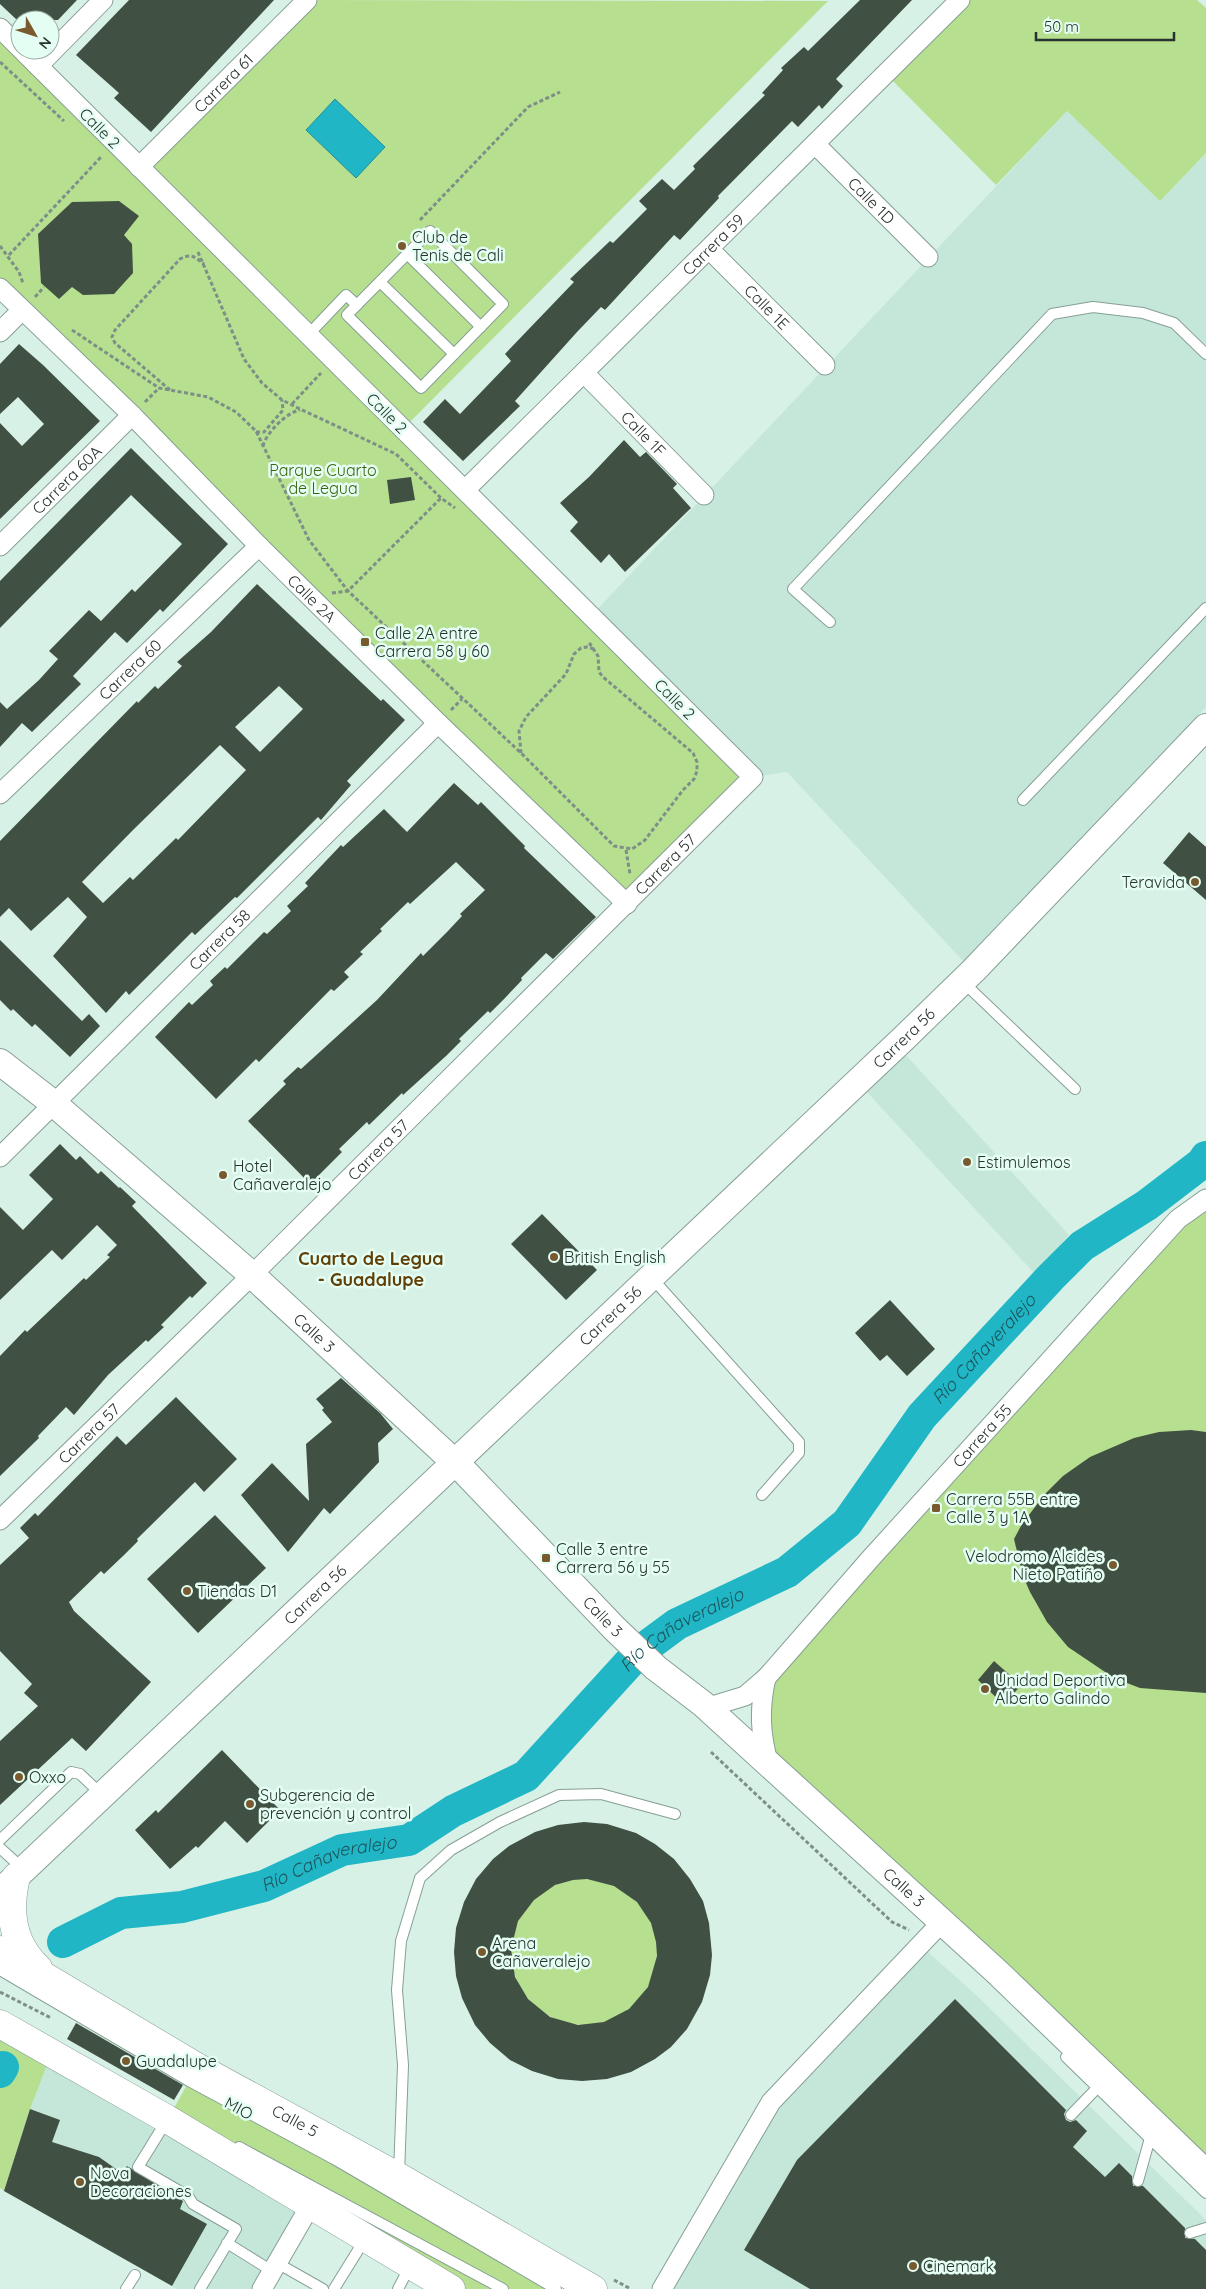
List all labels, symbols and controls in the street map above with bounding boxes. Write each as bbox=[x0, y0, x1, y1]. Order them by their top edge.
north arrow bbox=[10, 10, 60, 60]
scale bar bbox=[1036, 10, 1174, 42]
text: 50 m bbox=[1044, 17, 1079, 36]
text: N bbox=[35, 34, 55, 53]
street label: Carrera 61 bbox=[190, 49, 257, 117]
street label: Calle 2 bbox=[75, 103, 125, 153]
street label: Calle 1D bbox=[844, 173, 899, 228]
street label: Carrera 59 bbox=[678, 210, 748, 279]
place label: Club de Tenis de Cali bbox=[412, 227, 504, 265]
marker: Club de Tenis de Cali bbox=[396, 240, 408, 252]
street label: Calle 1E bbox=[740, 280, 794, 334]
street label: Calle 2 bbox=[362, 388, 412, 438]
street label: Calle 1F bbox=[617, 407, 670, 460]
street label: Carrera 60A bbox=[28, 441, 106, 518]
park label: Parque Cuarto de Legua bbox=[269, 460, 377, 498]
street label: Calle 2A bbox=[284, 570, 340, 627]
place label: Calle 2A entre Carrera 58 y 60 bbox=[375, 623, 490, 661]
street label: Carrera 60 bbox=[94, 635, 166, 704]
marker: Calle 2A entre Carrera 58 y 60 bbox=[359, 636, 371, 648]
street label: Calle 2 bbox=[650, 674, 700, 724]
street label: Carrera 57 bbox=[630, 830, 700, 899]
place label: Teravida bbox=[1121, 872, 1185, 892]
marker: Teravida bbox=[1189, 876, 1201, 888]
street label: Carrera 58 bbox=[185, 905, 254, 974]
street label: Carrera 56 bbox=[868, 1003, 939, 1072]
street label: Carrera 57 bbox=[343, 1115, 413, 1184]
place label: Estimulemos bbox=[977, 1152, 1070, 1172]
place label: Hotel Cañaveralejo bbox=[233, 1156, 332, 1194]
marker: Estimulemos bbox=[961, 1156, 973, 1168]
marker: Hotel Cañaveralejo bbox=[217, 1169, 229, 1181]
district label: Cuarto de Legua - Guadalupe bbox=[298, 1247, 444, 1291]
place label: British English bbox=[564, 1247, 666, 1267]
marker: British English bbox=[548, 1251, 560, 1263]
street label: Carrera 56 bbox=[575, 1281, 646, 1350]
water label: Río Cañaveralejo bbox=[927, 1288, 1041, 1409]
street label: Calle 3 bbox=[290, 1309, 339, 1357]
street label: Carrera 57 bbox=[54, 1399, 124, 1468]
street label: Carrera 55 bbox=[948, 1400, 1016, 1471]
place label: Carrera 55B entre Calle 3 y 1A bbox=[946, 1489, 1078, 1527]
marker: Carrera 55B entre Calle 3 y 1A bbox=[930, 1502, 942, 1514]
place label: Calle 3 entre Carrera 56 y 55 bbox=[556, 1539, 670, 1577]
place label: Velodromo Alcides Nieto Patiño bbox=[965, 1546, 1103, 1584]
marker: Calle 3 entre Carrera 56 y 55 bbox=[540, 1552, 552, 1564]
marker: Velodromo Alcides Nieto Patiño bbox=[1107, 1559, 1119, 1571]
street label: Carrera 56 bbox=[280, 1560, 351, 1629]
place label: Tiendas D1 bbox=[197, 1581, 277, 1601]
water label: Río Cañaveralejo bbox=[615, 1582, 748, 1677]
marker: Tiendas D1 bbox=[181, 1585, 193, 1597]
street label: Calle 3 bbox=[579, 1592, 627, 1641]
place label: Unidad Deportiva Alberto Galindo bbox=[995, 1670, 1126, 1708]
marker: Unidad Deportiva Alberto Galindo bbox=[979, 1683, 991, 1695]
place label: Oxxo bbox=[29, 1767, 66, 1787]
marker: Oxxo bbox=[13, 1771, 25, 1783]
place label: Subgerencia de prevención y control bbox=[260, 1785, 411, 1823]
marker: Subgerencia de prevención y control bbox=[244, 1798, 256, 1810]
water label: Río Cañaveralejo bbox=[257, 1830, 399, 1897]
street label: Calle 3 bbox=[879, 1863, 929, 1911]
place label: Arena Cañaveralejo bbox=[492, 1933, 591, 1971]
marker: Arena Cañaveralejo bbox=[476, 1946, 488, 1958]
place label: Guadalupe bbox=[136, 2051, 217, 2071]
marker: Guadalupe bbox=[120, 2055, 132, 2067]
street label: MIO bbox=[221, 2092, 257, 2124]
street label: Calle 5 bbox=[269, 2100, 322, 2141]
place label: Nova Decoraciones bbox=[90, 2163, 191, 2201]
marker: Nova Decoraciones bbox=[74, 2176, 86, 2188]
place label: Cinemark bbox=[923, 2256, 994, 2276]
marker: Cinemark bbox=[907, 2260, 919, 2272]

